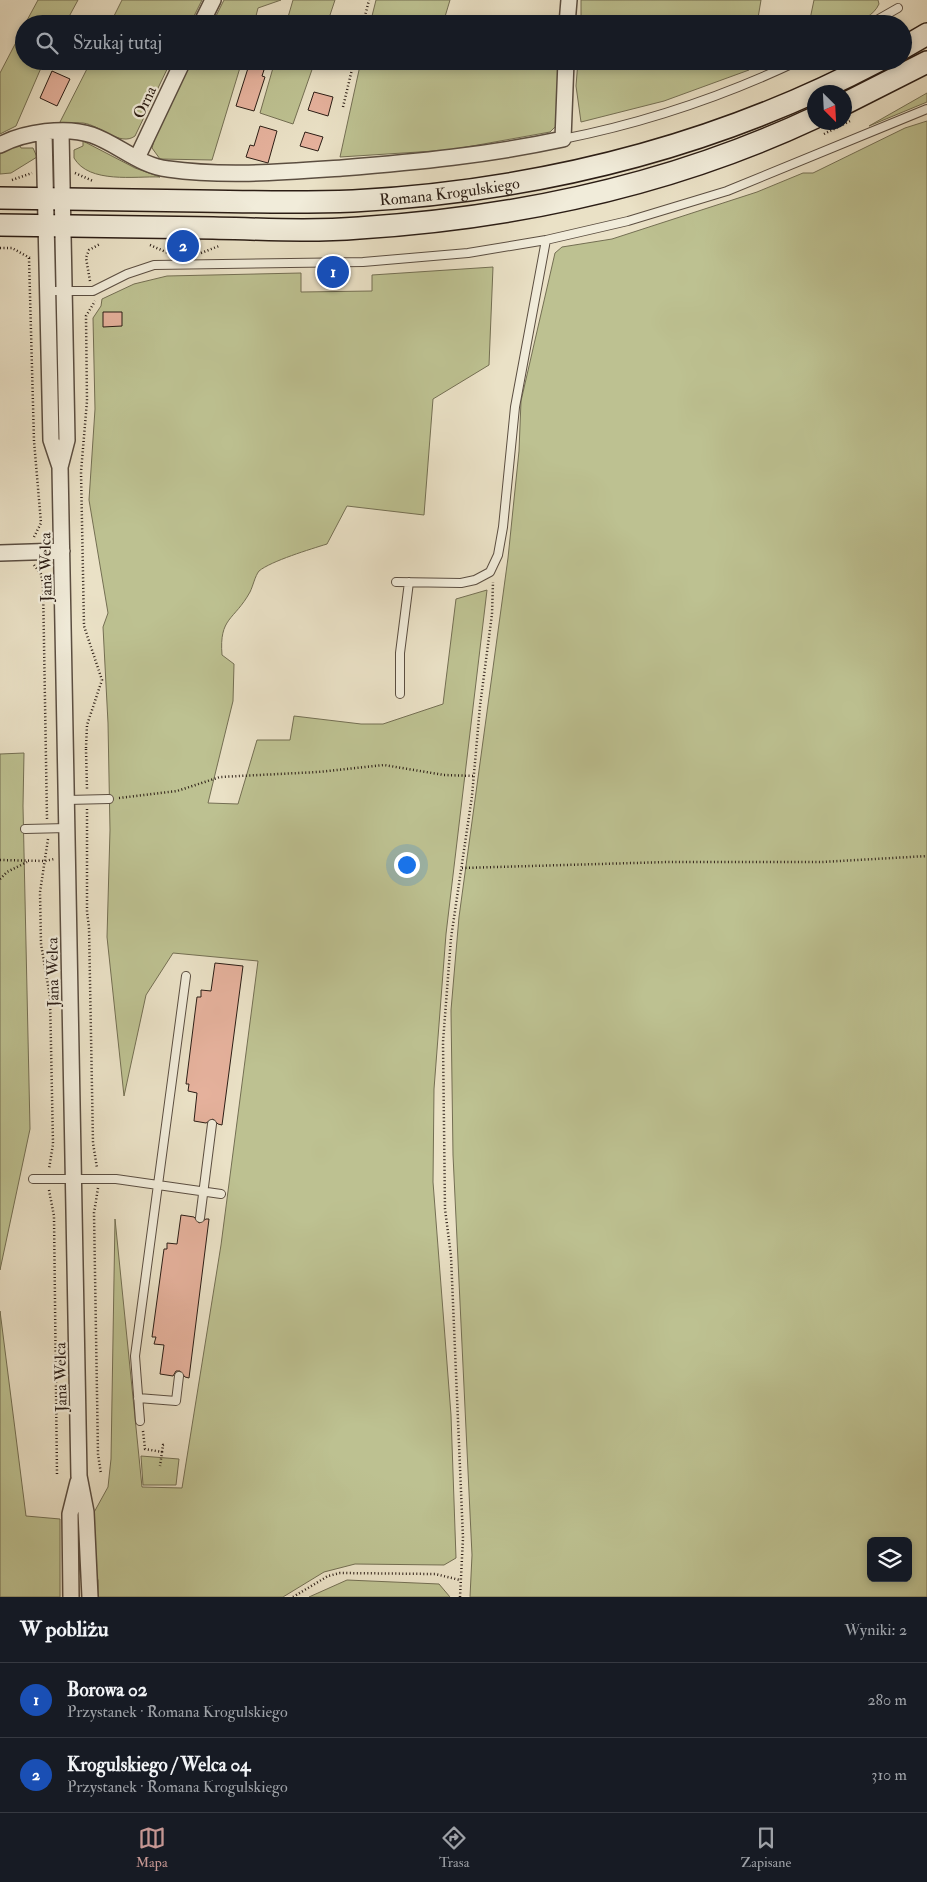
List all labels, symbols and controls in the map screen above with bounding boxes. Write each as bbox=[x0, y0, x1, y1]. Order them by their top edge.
search box bbox=[15, 15, 912, 70]
icon: search bbox=[33, 29, 61, 57]
text: Szukaj tutaj bbox=[73, 31, 162, 55]
street label: Orna bbox=[129, 82, 161, 122]
north arrow bbox=[807, 85, 852, 130]
street label: Romana Krogulskiego bbox=[379, 173, 521, 210]
pin: 2 bbox=[167, 227, 199, 265]
pin: 1 bbox=[317, 253, 349, 291]
street label: Jana Welca bbox=[35, 532, 58, 603]
your location bbox=[394, 852, 420, 878]
street label: Jana Welca bbox=[42, 937, 65, 1008]
street label: Jana Welca bbox=[50, 1342, 73, 1413]
map controls bbox=[867, 1537, 912, 1582]
button: layers bbox=[867, 1537, 912, 1582]
text: W pobliżu bbox=[20, 1616, 109, 1643]
text: Wyniki: 2 bbox=[845, 1620, 907, 1640]
text: Borowa 02 bbox=[67, 1678, 148, 1702]
text: 1 bbox=[33, 1690, 39, 1710]
text: 280 m bbox=[867, 1690, 907, 1710]
text: Przystanek · Romana Krogulskiego bbox=[67, 1702, 288, 1722]
text: Krogulskiego / Welca 04 bbox=[67, 1753, 250, 1777]
text: 2 bbox=[32, 1765, 40, 1785]
text: 310 m bbox=[871, 1765, 907, 1785]
text: Przystanek · Romana Krogulskiego bbox=[67, 1777, 288, 1797]
tab: Mapa bbox=[136, 1824, 168, 1871]
tab: Trasa bbox=[439, 1824, 469, 1871]
tab: Zapisane bbox=[741, 1824, 791, 1871]

